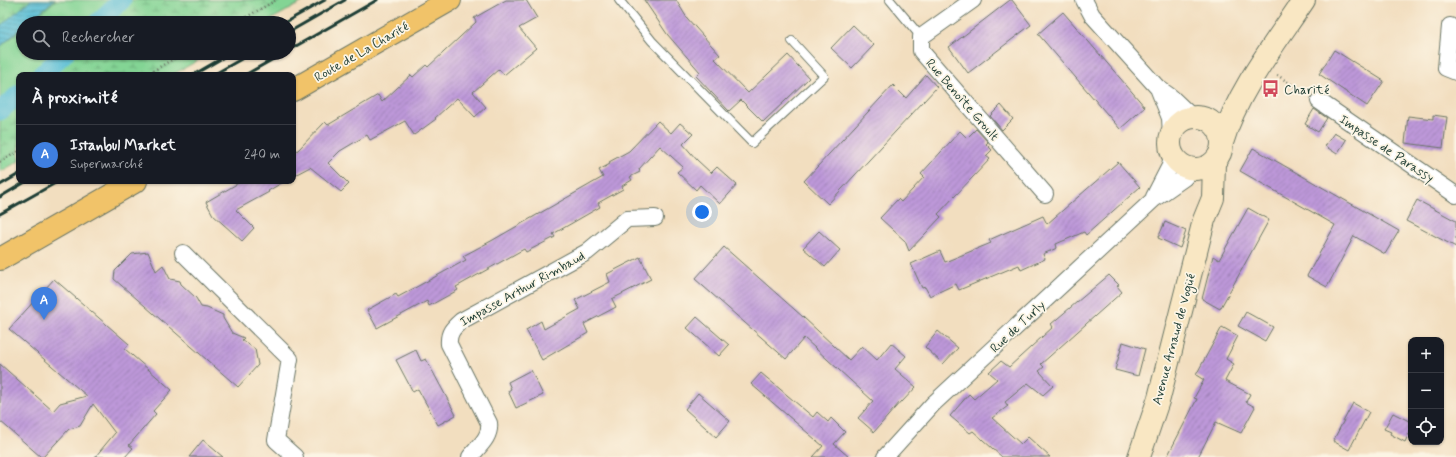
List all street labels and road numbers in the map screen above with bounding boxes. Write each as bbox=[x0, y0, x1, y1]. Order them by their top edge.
street label: Route de La Charité bbox=[311, 18, 412, 86]
street label: Rue Benoîte Groult bbox=[921, 55, 1002, 145]
street label: Impasse de Parassy bbox=[1336, 111, 1437, 187]
street label: Impasse Arthur Rimbaud bbox=[457, 248, 588, 331]
street label: Avenue Arnaud de Vogüé bbox=[1149, 272, 1201, 407]
street label: Rue de Turly bbox=[987, 297, 1049, 357]

